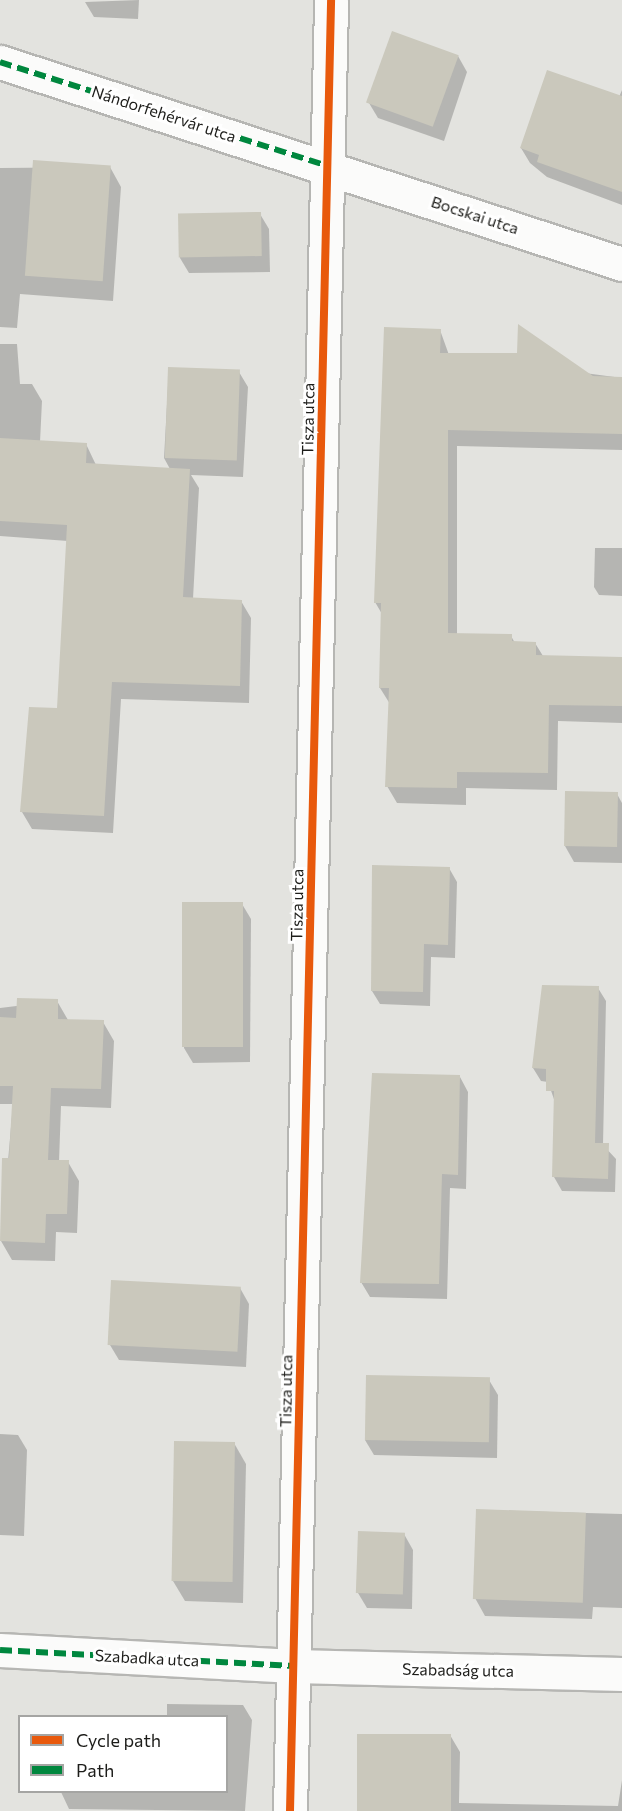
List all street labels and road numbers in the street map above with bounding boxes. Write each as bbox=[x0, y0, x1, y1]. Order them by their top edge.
street label: Nándorfehérvár utca bbox=[89, 82, 239, 146]
street label: Bocskai utca bbox=[429, 192, 521, 238]
street label: Tisza utca bbox=[298, 382, 318, 456]
street label: Tisza utca bbox=[287, 868, 307, 942]
street label: Tisza utca bbox=[276, 1354, 296, 1428]
street label: Szabadka utca bbox=[94, 1646, 200, 1670]
street label: Szabadság utca bbox=[402, 1659, 514, 1681]

